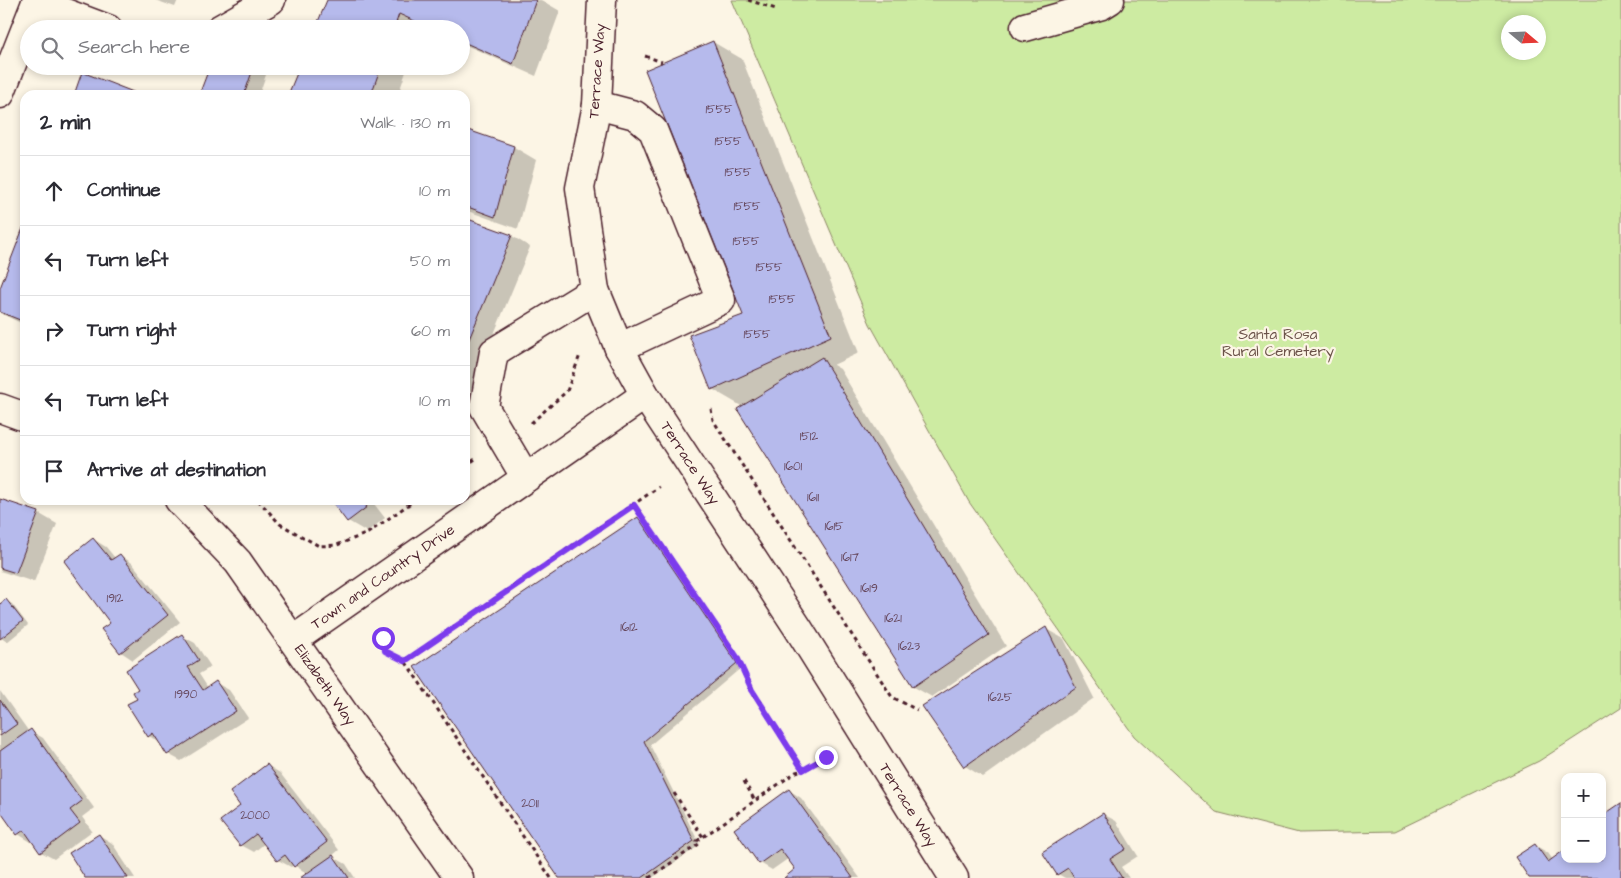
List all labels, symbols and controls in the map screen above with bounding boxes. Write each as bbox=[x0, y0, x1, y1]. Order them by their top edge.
north arrow bbox=[1501, 15, 1546, 60]
search box bbox=[20, 20, 470, 75]
street label: Terrace Way bbox=[583, 23, 612, 119]
icon: search bbox=[38, 34, 66, 62]
text: Search here bbox=[78, 34, 190, 61]
house number: 1555 bbox=[705, 101, 733, 118]
text: 2 min bbox=[40, 108, 90, 137]
text: Walk · 130 m bbox=[360, 112, 450, 134]
house number: 1555 bbox=[714, 133, 742, 150]
house number: 1555 bbox=[724, 164, 752, 181]
icon: ahead bbox=[40, 177, 68, 205]
text: Continue bbox=[87, 177, 161, 204]
text: 10 m bbox=[419, 180, 450, 202]
house number: 1555 bbox=[733, 198, 761, 215]
house number: 1555 bbox=[732, 233, 760, 250]
icon: left bbox=[40, 247, 68, 275]
text: Turn left bbox=[87, 247, 168, 274]
text: 50 m bbox=[410, 250, 450, 272]
house number: 1555 bbox=[755, 259, 783, 276]
house number: 1555 bbox=[768, 291, 796, 308]
icon: right bbox=[40, 317, 68, 345]
text: Turn right bbox=[87, 317, 176, 344]
text: 60 m bbox=[411, 320, 450, 342]
park label: Santa Rosa Rural Cemetery bbox=[1222, 324, 1334, 363]
house number: 1555 bbox=[743, 326, 771, 343]
icon: left bbox=[40, 387, 68, 415]
text: Turn left bbox=[87, 387, 168, 414]
text: 10 m bbox=[419, 390, 450, 412]
street label: Terrace Way bbox=[654, 417, 725, 509]
house number: 1512 bbox=[800, 428, 818, 445]
icon: arrive bbox=[40, 457, 68, 485]
text: Arrive at destination bbox=[87, 457, 266, 484]
house number: 1601 bbox=[784, 458, 803, 475]
house number: 1611 bbox=[807, 489, 820, 506]
house number: 1615 bbox=[824, 518, 844, 535]
street label: Town and Country Drive bbox=[307, 519, 460, 636]
house number: 1617 bbox=[841, 549, 860, 566]
house number: 1619 bbox=[860, 580, 878, 597]
house number: 1912 bbox=[107, 590, 124, 607]
house number: 1621 bbox=[884, 610, 902, 627]
house number: 1612 bbox=[620, 619, 638, 636]
route start bbox=[372, 627, 395, 650]
house number: 1623 bbox=[898, 638, 920, 655]
street label: Elizabeth Way bbox=[288, 640, 361, 730]
house number: 1990 bbox=[175, 686, 198, 703]
house number: 1625 bbox=[988, 689, 1013, 706]
route end bbox=[815, 746, 838, 769]
street label: Terrace Way bbox=[873, 759, 942, 851]
map controls bbox=[1561, 773, 1606, 863]
button: + bbox=[1561, 773, 1606, 818]
house number: 2011 bbox=[521, 795, 539, 812]
house number: 2000 bbox=[240, 807, 270, 824]
button: − bbox=[1561, 818, 1606, 863]

